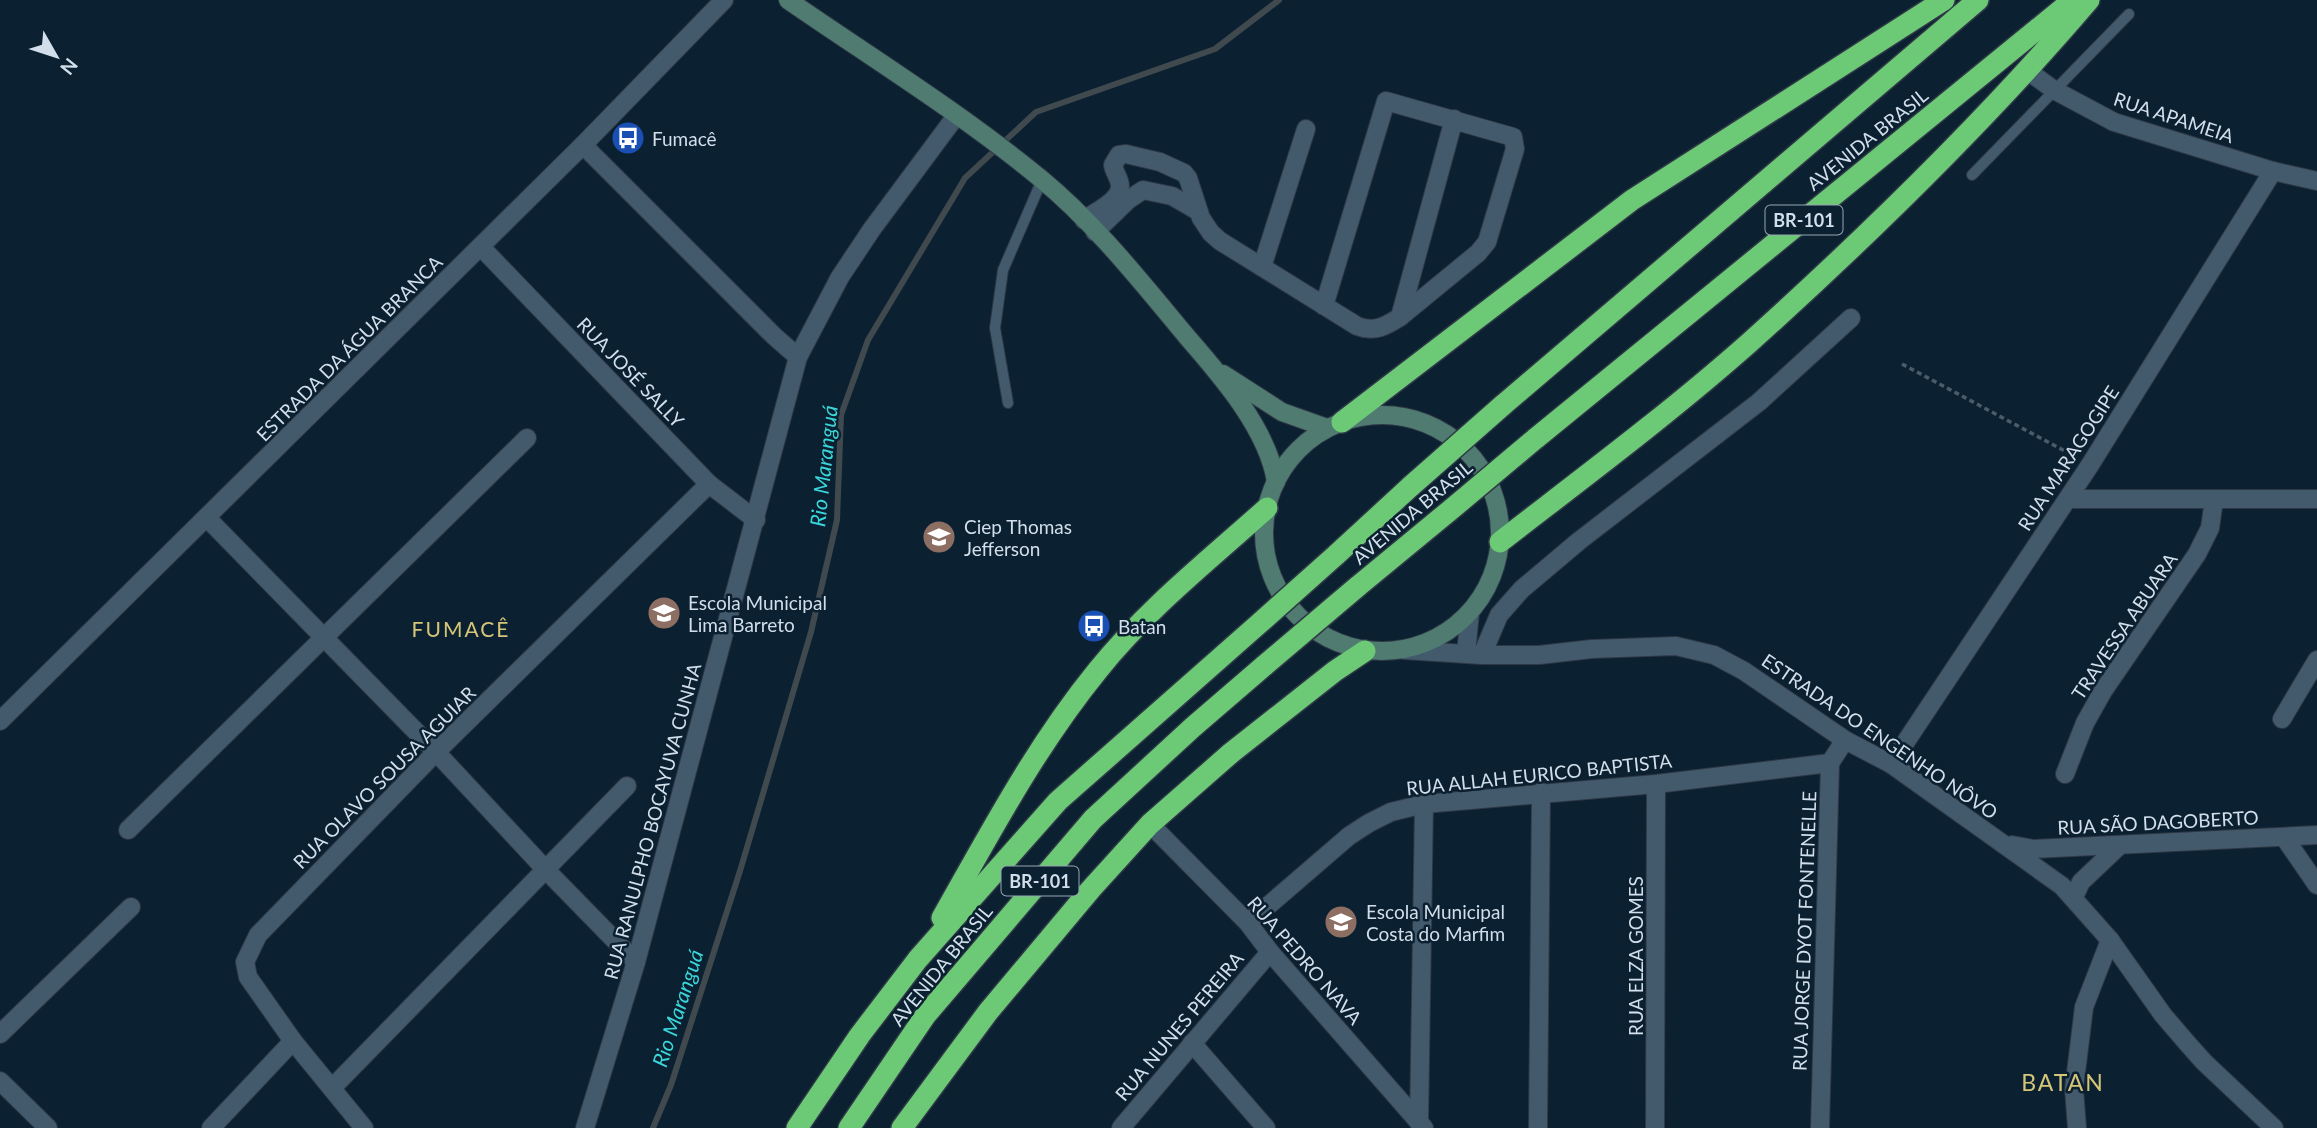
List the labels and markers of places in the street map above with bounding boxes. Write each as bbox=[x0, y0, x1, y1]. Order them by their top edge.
bus stop icon: Fumacê bbox=[609, 119, 647, 157]
place label: Fumacê bbox=[652, 127, 717, 150]
place label: Ciep Thomas Jefferson bbox=[964, 515, 1072, 560]
school or university icon: Ciep Thomas Jefferson bbox=[920, 518, 958, 556]
place label: Escola Municipal Lima Barreto bbox=[688, 591, 827, 636]
school or university icon: Escola Municipal Lima Barreto bbox=[645, 594, 683, 632]
bus stop icon: Batan bbox=[1075, 607, 1113, 645]
place label: Batan bbox=[1118, 615, 1166, 638]
place label: Escola Municipal Costa do Marfim bbox=[1366, 900, 1505, 945]
school or university icon: Escola Municipal Costa do Marfim bbox=[1322, 903, 1360, 941]

